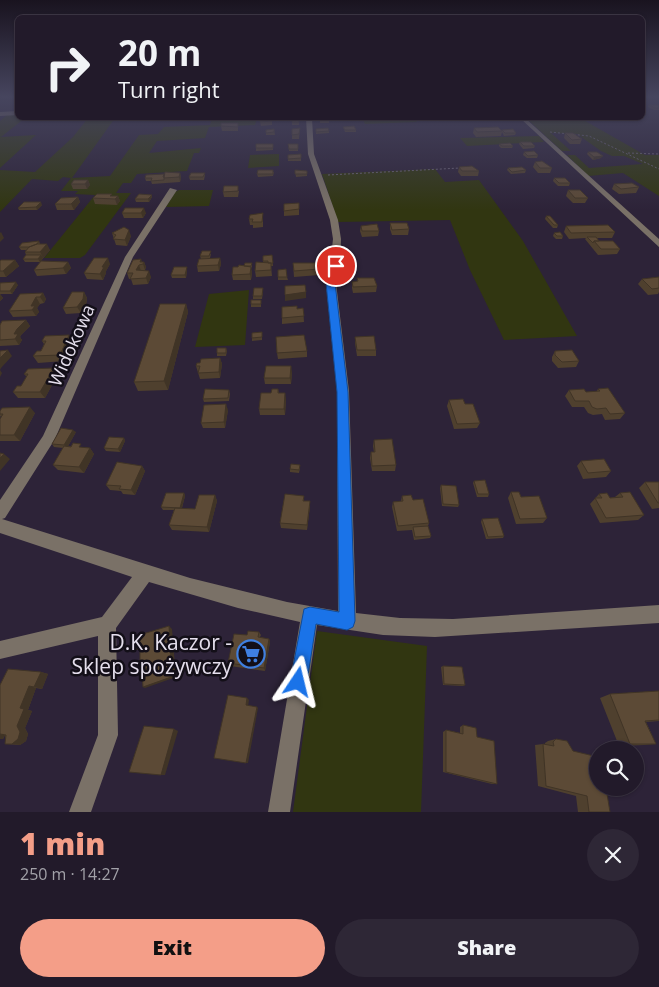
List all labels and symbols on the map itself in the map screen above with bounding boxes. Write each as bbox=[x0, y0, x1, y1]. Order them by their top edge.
pin bbox=[315, 245, 357, 287]
street label: Widokowa bbox=[42, 300, 100, 390]
place label: D.K. Kaczor - Sklep spożywczy bbox=[72, 628, 232, 680]
supermarket icon: D.K. Kaczor - Sklep spożywczy bbox=[236, 639, 266, 669]
position arrow bbox=[271, 655, 323, 707]

